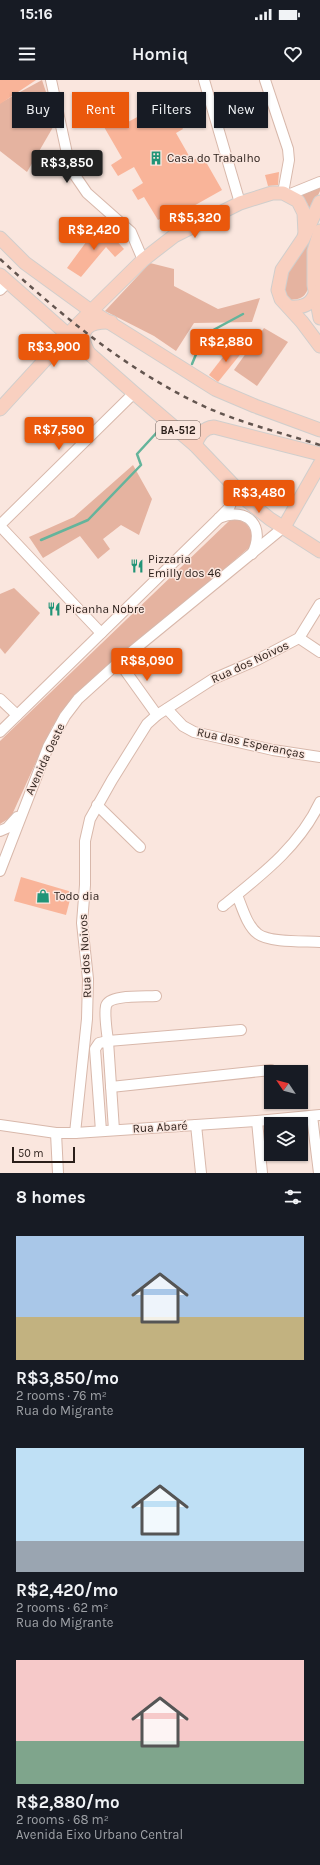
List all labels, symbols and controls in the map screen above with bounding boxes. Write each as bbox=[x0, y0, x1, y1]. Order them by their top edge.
text: 15:16 bbox=[20, 5, 53, 23]
icon: menu bbox=[16, 43, 38, 65]
text: Homiq bbox=[132, 43, 188, 65]
icon: heart bbox=[282, 43, 304, 65]
chip: Buy bbox=[12, 92, 64, 128]
chip: Rent bbox=[72, 92, 129, 128]
chip: Filters bbox=[137, 92, 206, 128]
chip: New bbox=[214, 92, 268, 128]
pin: R$3,850 bbox=[30, 150, 104, 184]
building icon: Casa do Trabalho bbox=[148, 150, 164, 166]
place label: Casa do Trabalho bbox=[167, 151, 260, 165]
text: R$3,850 bbox=[41, 155, 93, 170]
pin: R$5,320 bbox=[158, 205, 232, 239]
text: R$5,320 bbox=[169, 210, 221, 225]
pin: R$2,420 bbox=[57, 217, 131, 251]
text: R$2,420 bbox=[68, 222, 120, 237]
pin: R$2,880 bbox=[189, 329, 263, 363]
pin: R$3,900 bbox=[17, 334, 91, 368]
text: R$2,880 bbox=[199, 334, 253, 349]
text: R$3,900 bbox=[27, 339, 81, 354]
pin: R$7,590 bbox=[22, 417, 96, 451]
road number: BA-512 bbox=[156, 421, 200, 439]
text: R$7,590 bbox=[34, 422, 84, 437]
pin: R$3,480 bbox=[222, 480, 296, 514]
text: R$3,480 bbox=[232, 485, 286, 500]
place label: Pizzaria Emilly dos 46 bbox=[148, 552, 221, 580]
restaurant icon: Pizzaria Emilly dos 46 bbox=[129, 558, 145, 574]
restaurant icon: Picanha Nobre bbox=[46, 601, 62, 617]
place label: Picanha Nobre bbox=[65, 602, 144, 616]
street label: Rua dos Noivos bbox=[209, 638, 291, 686]
pin: R$8,090 bbox=[110, 648, 184, 682]
text: R$8,090 bbox=[120, 653, 174, 668]
street label: Avenida Oeste bbox=[22, 721, 68, 797]
street label: Rua das Esperanças bbox=[196, 725, 306, 761]
shop icon: Todo dia bbox=[35, 888, 51, 904]
place label: Todo dia bbox=[54, 889, 99, 903]
street label: Rua dos Noivos bbox=[76, 914, 94, 998]
north arrow bbox=[264, 1065, 308, 1109]
map controls bbox=[264, 1065, 308, 1161]
button: layers bbox=[264, 1117, 308, 1161]
street label: Rua Abaré bbox=[132, 1119, 188, 1135]
scale bar bbox=[12, 1145, 75, 1164]
text: 50 m bbox=[18, 1147, 44, 1160]
icon: filters bbox=[282, 1186, 304, 1208]
text: 8 homes bbox=[16, 1187, 86, 1207]
icon: home bbox=[124, 1262, 196, 1334]
text: R$3,850/mo bbox=[16, 1368, 119, 1388]
text: 2 rooms · 76 m² bbox=[16, 1388, 107, 1403]
text: Rua do Migrante bbox=[16, 1403, 113, 1418]
icon: home bbox=[124, 1474, 196, 1546]
text: R$2,420/mo bbox=[16, 1580, 118, 1600]
text: 2 rooms · 62 m² bbox=[16, 1600, 108, 1615]
text: Rua do Migrante bbox=[16, 1615, 113, 1630]
icon: home bbox=[124, 1686, 196, 1758]
text: R$2,880/mo bbox=[16, 1792, 120, 1812]
text: 2 rooms · 68 m² bbox=[16, 1812, 109, 1827]
text: Avenida Eixo Urbano Central bbox=[16, 1827, 183, 1842]

